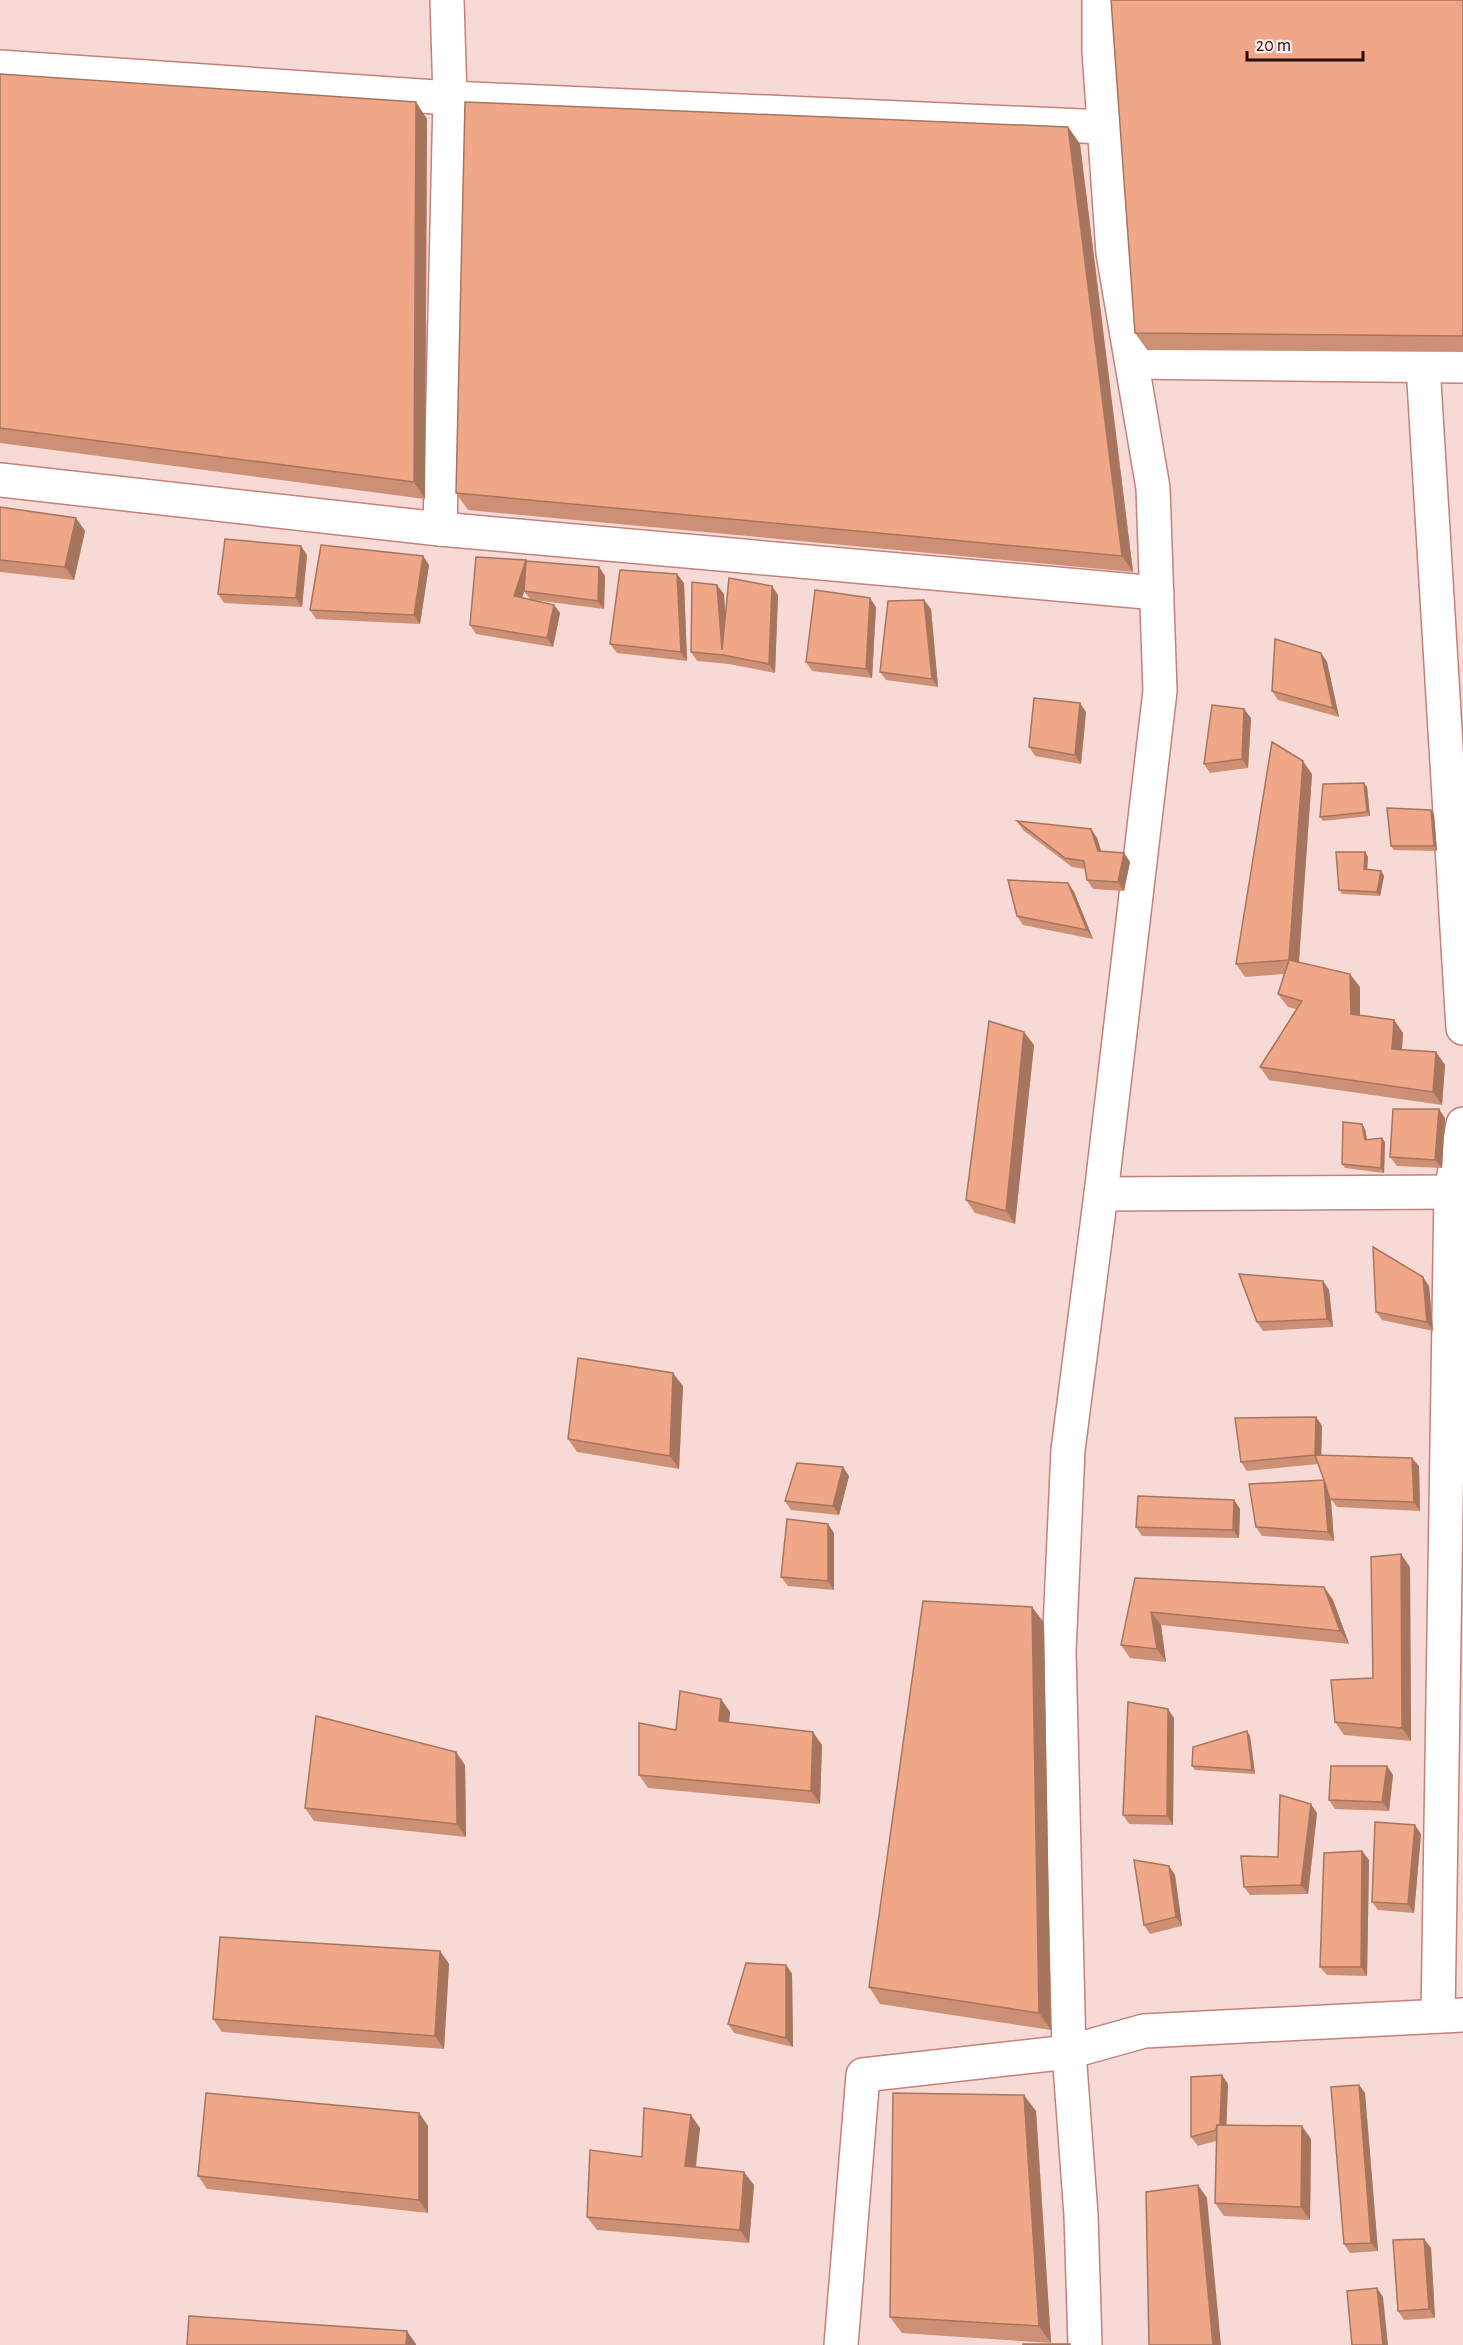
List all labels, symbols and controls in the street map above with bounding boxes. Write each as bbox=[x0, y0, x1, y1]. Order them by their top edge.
scale bar bbox=[1247, 24, 1362, 62]
text: 20 m bbox=[1256, 37, 1291, 55]

